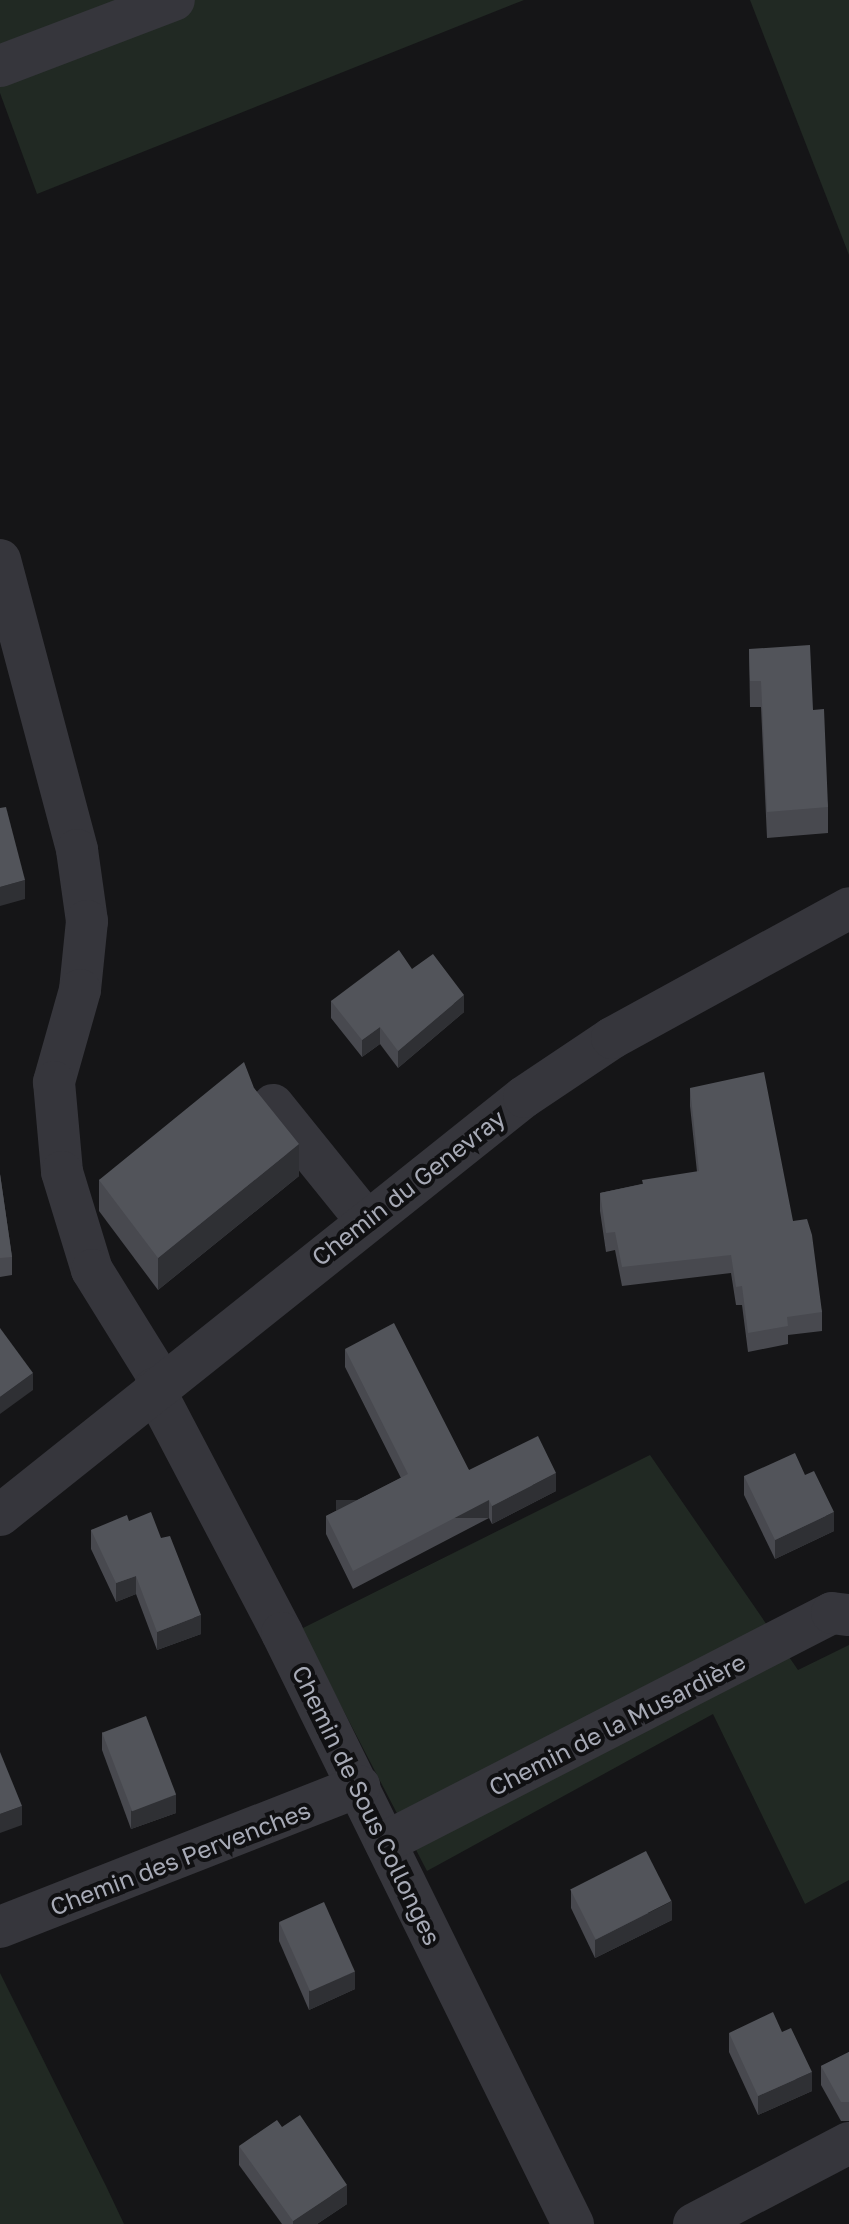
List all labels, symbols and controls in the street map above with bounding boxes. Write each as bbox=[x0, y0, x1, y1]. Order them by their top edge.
street label: Chemin du Genevray bbox=[306, 1103, 510, 1271]
street label: Chemin de la Musardière bbox=[484, 1647, 750, 1801]
street label: Chemin de Sous Collonges bbox=[287, 1660, 447, 1950]
street label: Chemin des Pervenches bbox=[46, 1795, 314, 1921]

